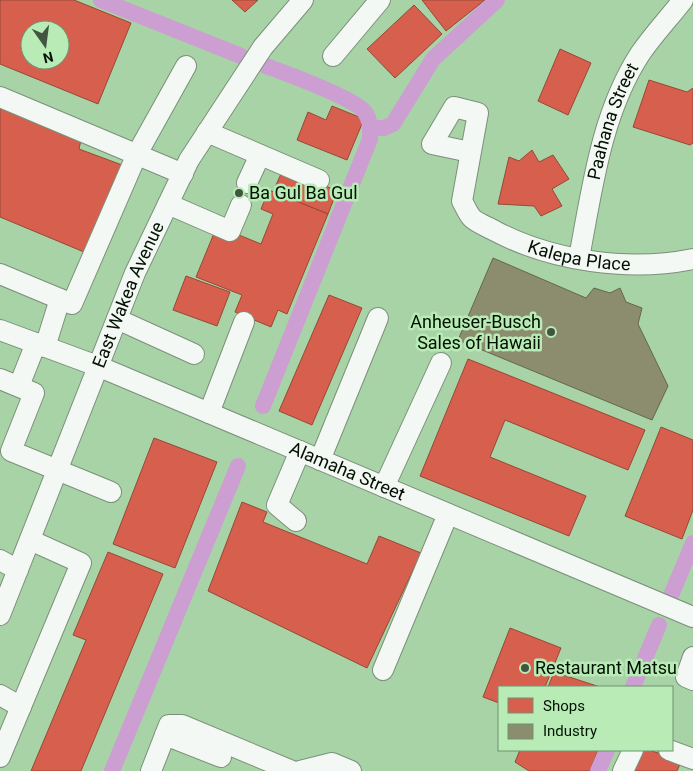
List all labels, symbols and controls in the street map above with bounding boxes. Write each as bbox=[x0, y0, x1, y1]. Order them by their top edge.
north arrow bbox=[20, 20, 70, 70]
text: N bbox=[41, 49, 55, 67]
street label: Paahana Street bbox=[583, 59, 642, 182]
place label: Ba Gul Ba Gul bbox=[249, 182, 358, 203]
marker: Ba Gul Ba Gul bbox=[233, 187, 245, 199]
street label: East Wakea Avenue bbox=[88, 218, 168, 371]
street label: Kalepa Place bbox=[525, 235, 631, 274]
place label: Anheuser-Busch Sales of Hawaii bbox=[410, 311, 541, 353]
marker: Anheuser-Busch Sales of Hawaii bbox=[545, 326, 557, 338]
street label: Alamaha Street bbox=[287, 437, 408, 504]
place label: Restaurant Matsu bbox=[535, 657, 677, 678]
marker: Restaurant Matsu bbox=[519, 662, 531, 674]
legend bbox=[498, 686, 673, 751]
text: Shops bbox=[543, 697, 585, 715]
text: Industry bbox=[543, 722, 597, 740]

